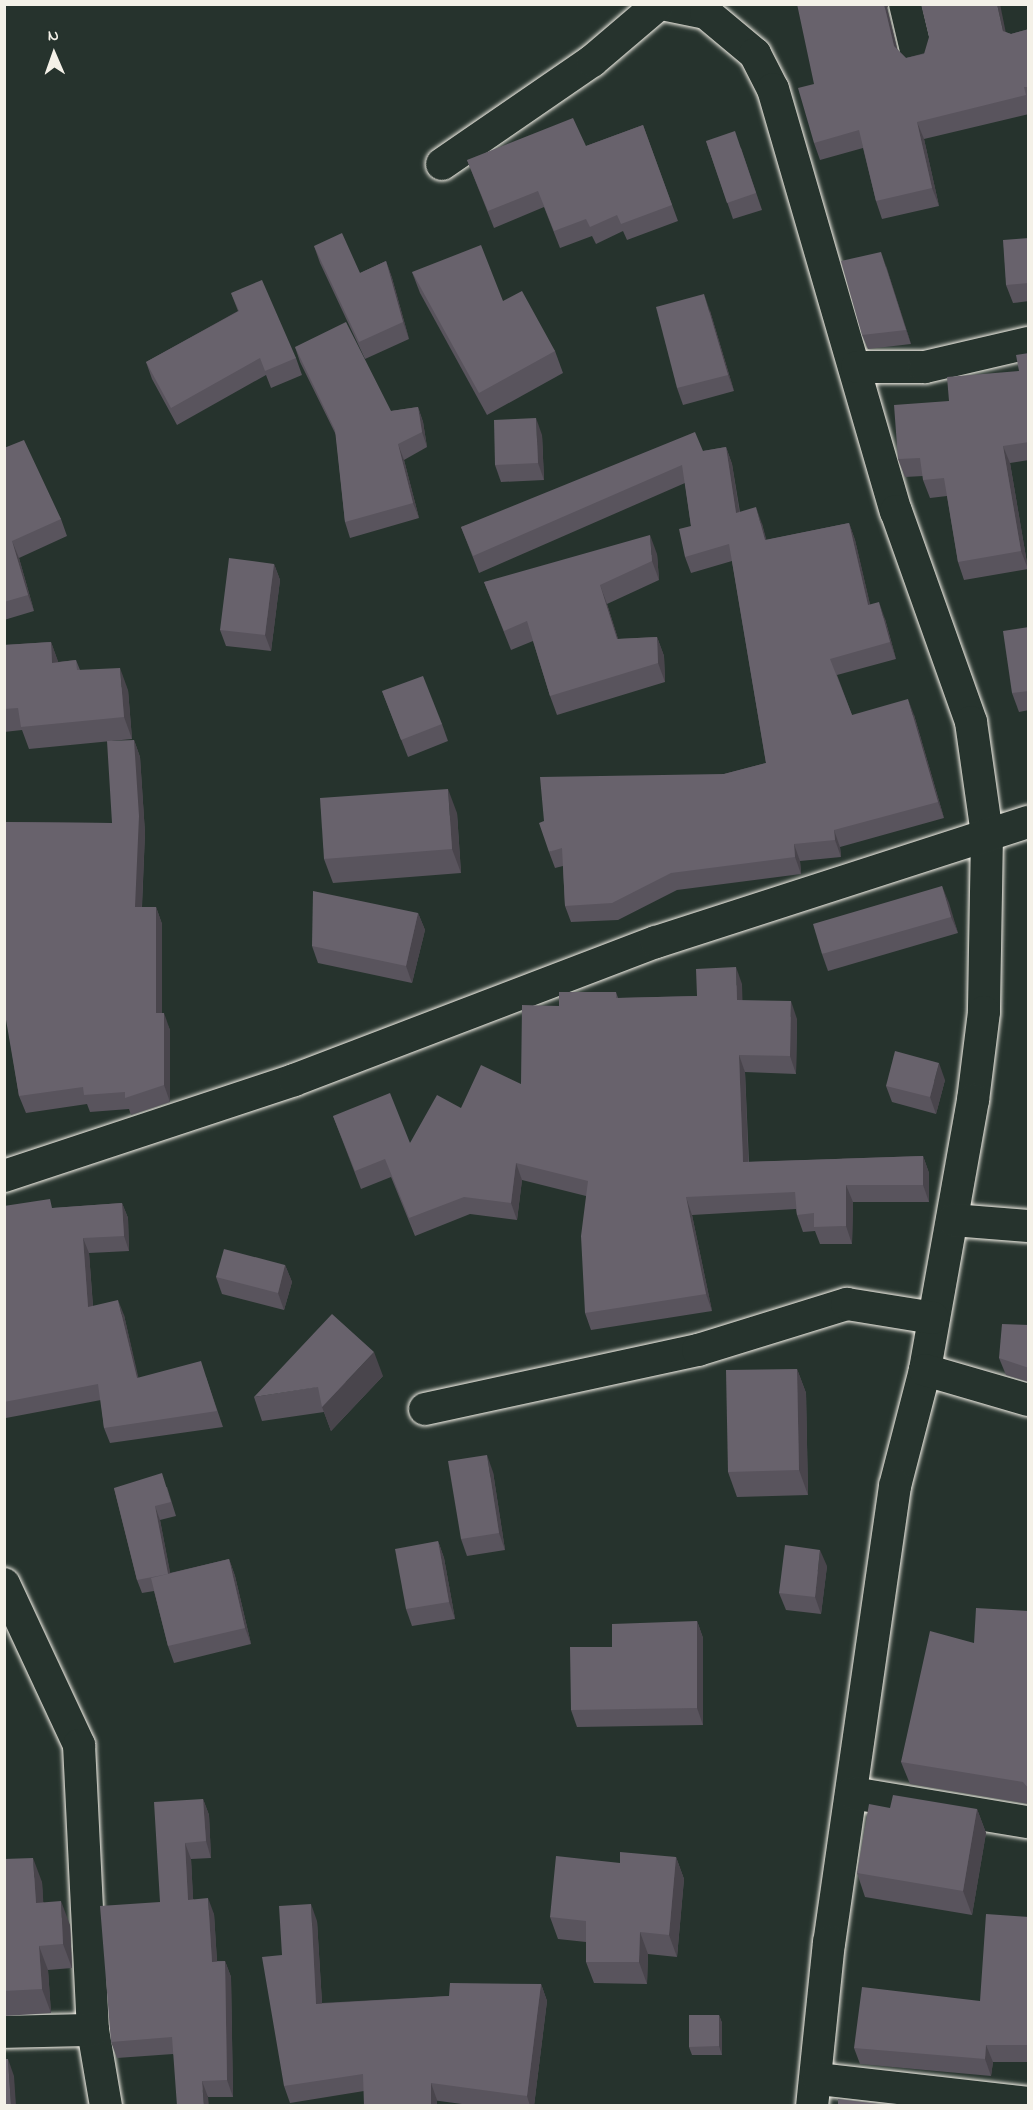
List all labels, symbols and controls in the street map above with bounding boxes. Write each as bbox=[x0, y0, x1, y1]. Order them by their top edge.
north arrow bbox=[24, 24, 84, 84]
text: N bbox=[48, 24, 59, 48]

